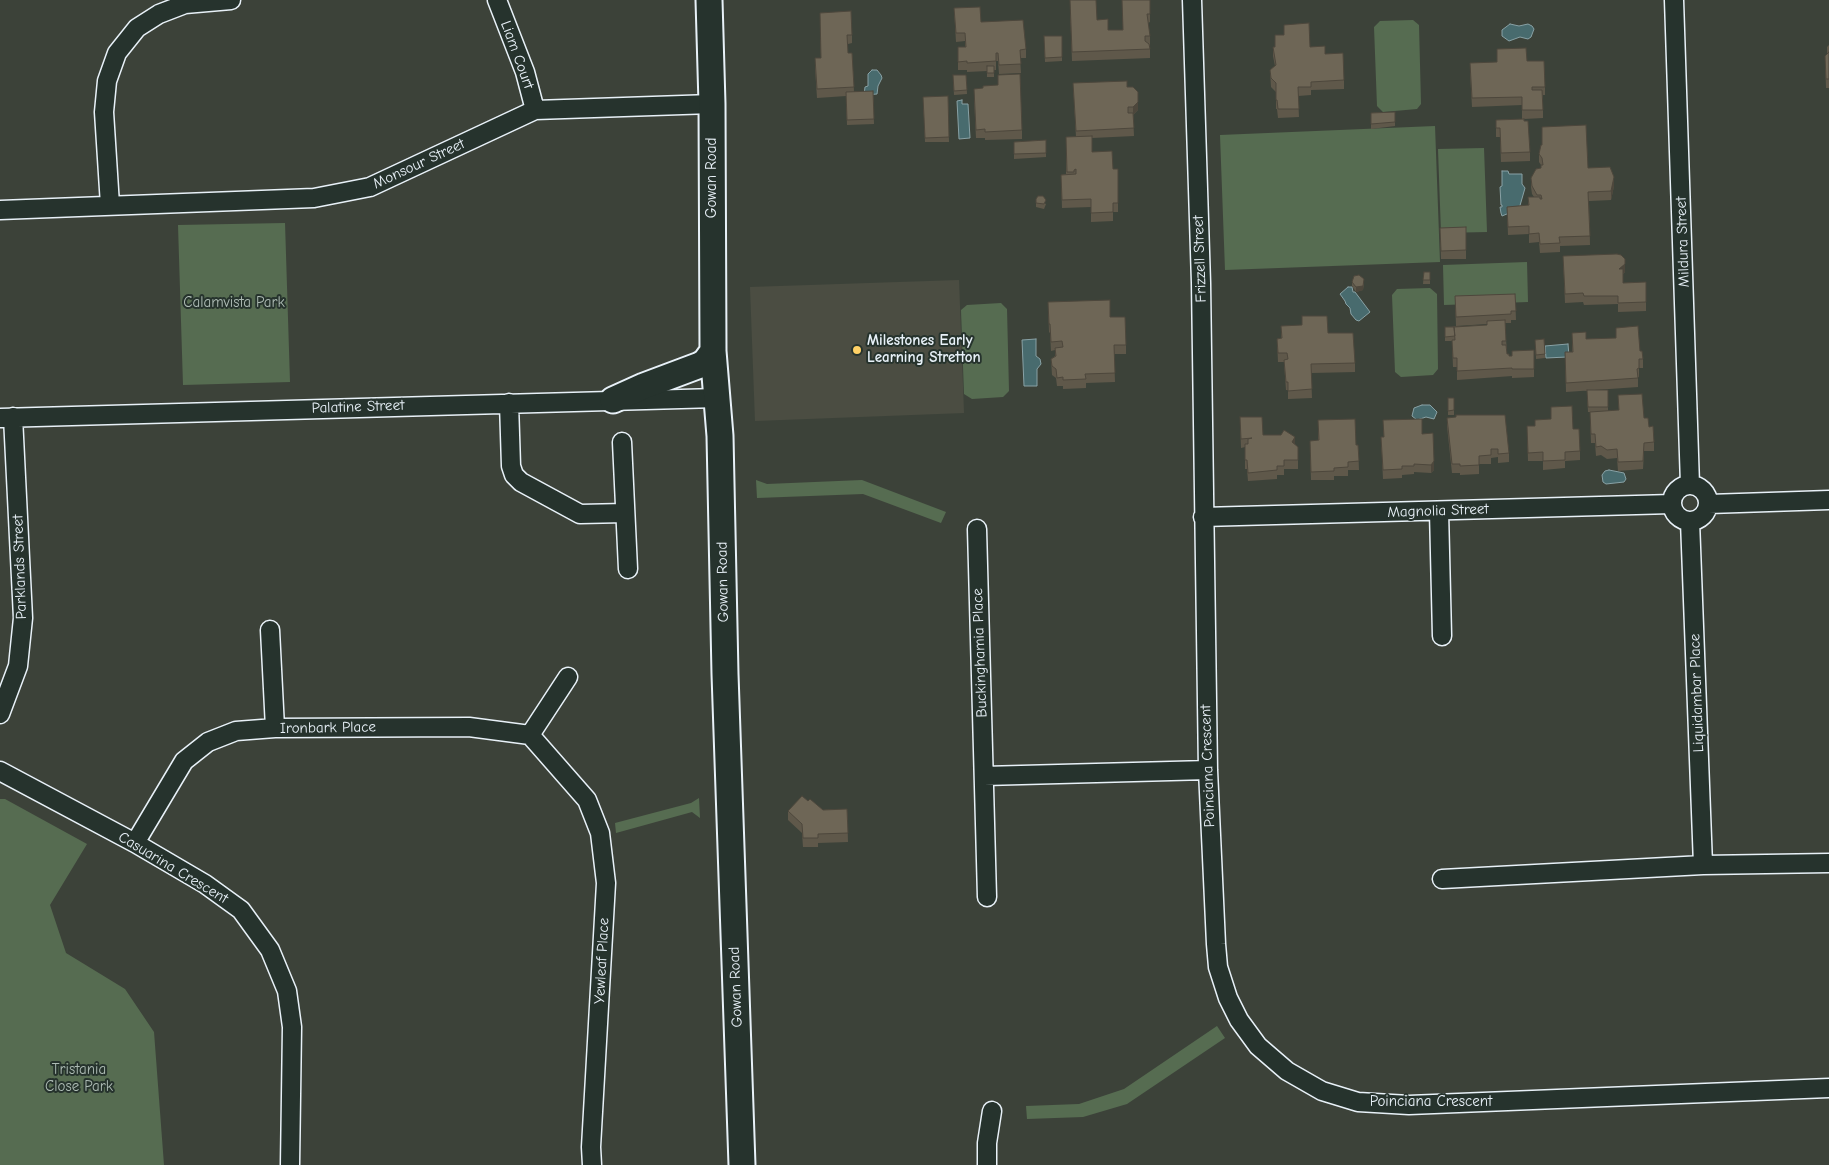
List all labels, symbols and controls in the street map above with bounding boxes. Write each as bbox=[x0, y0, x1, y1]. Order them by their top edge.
street label: Liam Court bbox=[496, 19, 538, 91]
street label: Monsour Street bbox=[370, 135, 468, 193]
street label: Gowan Road bbox=[703, 138, 721, 218]
street label: Mildura Street bbox=[1672, 196, 1694, 288]
street label: Frizzell Street bbox=[1189, 215, 1211, 303]
park label: Calamvista Park bbox=[183, 294, 285, 312]
place label: Milestones Early Learning Stretton bbox=[867, 332, 981, 367]
marker: Milestones Early Learning Stretton bbox=[851, 344, 863, 356]
street label: Palatine Street bbox=[311, 396, 405, 418]
street label: Magnolia Street bbox=[1387, 500, 1489, 522]
street label: Parklands Street bbox=[9, 514, 31, 620]
street label: Gowan Road bbox=[713, 542, 733, 622]
street label: Buckinghamia Place bbox=[969, 588, 991, 718]
street label: Liquidambar Place bbox=[1686, 633, 1708, 753]
street label: Poinciana Crescent bbox=[1197, 704, 1219, 828]
street label: Ironbark Place bbox=[280, 718, 376, 738]
street label: Casuarina Crescent bbox=[115, 828, 231, 908]
street label: Yewleaf Place bbox=[591, 917, 613, 1005]
street label: Gowan Road bbox=[726, 946, 746, 1028]
park label: Tristania Close Park bbox=[45, 1061, 113, 1096]
street label: Poinciana Crescent bbox=[1370, 1093, 1492, 1111]

